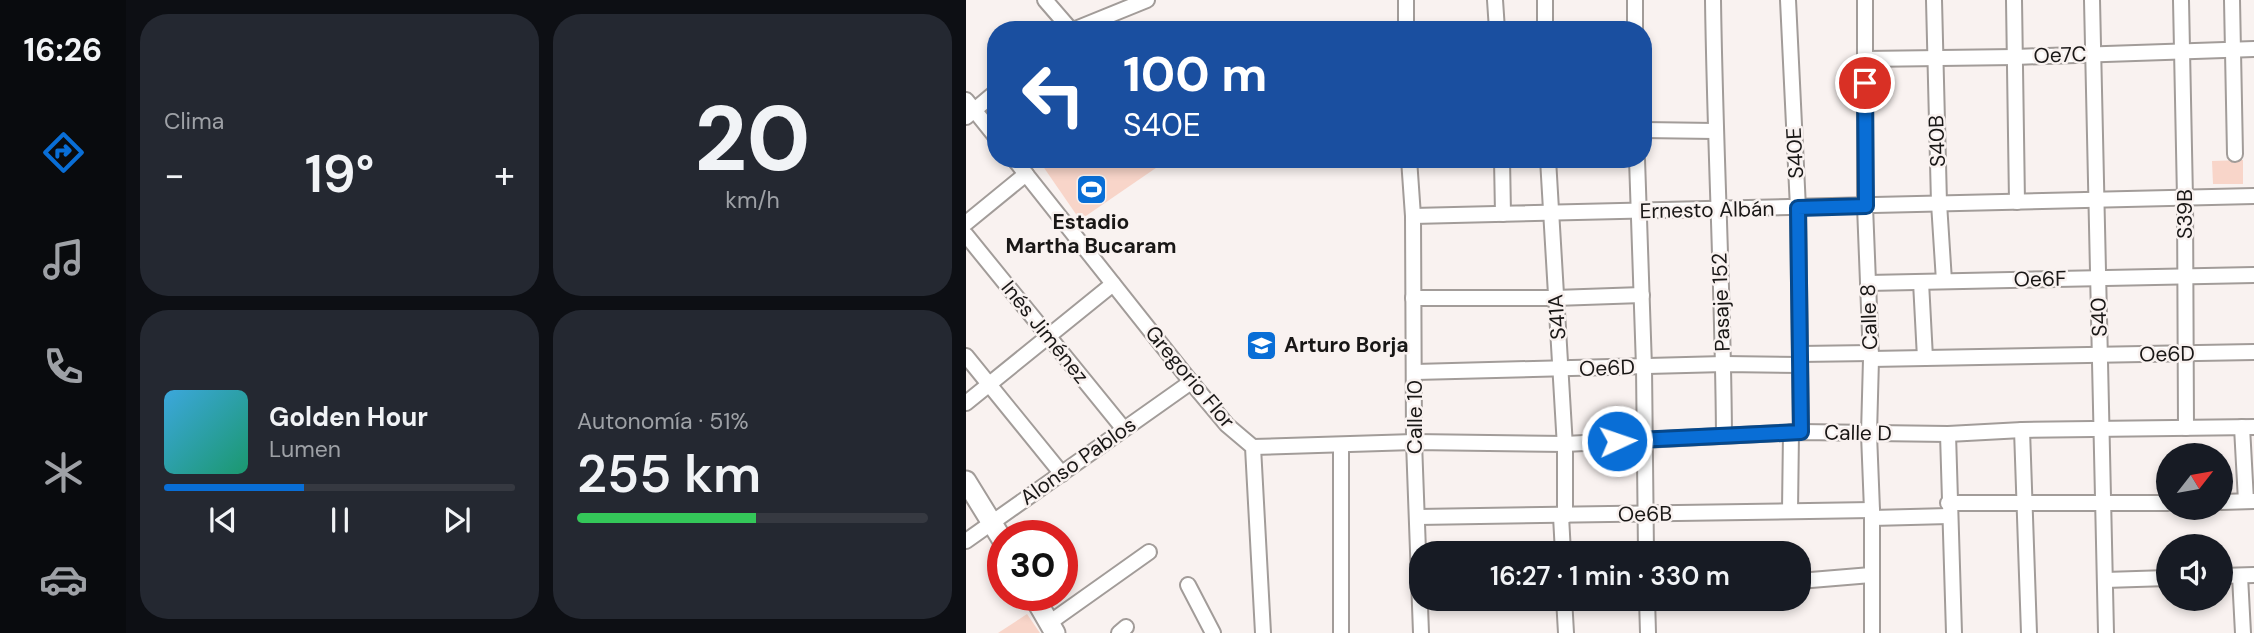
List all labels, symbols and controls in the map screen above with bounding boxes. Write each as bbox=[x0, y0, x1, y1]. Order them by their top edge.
text: 16:26 bbox=[24, 29, 102, 71]
street label: Oe7C bbox=[2033, 40, 2087, 70]
text: 100 m bbox=[1123, 42, 1267, 106]
icon: left bbox=[1008, 49, 1099, 140]
pin bbox=[1835, 53, 1895, 113]
icon: arrive bbox=[1846, 64, 1884, 102]
text: 20 bbox=[694, 80, 811, 198]
text: S40E bbox=[1123, 104, 1201, 146]
text: Clima bbox=[164, 106, 224, 136]
street label: S40B bbox=[1922, 115, 1952, 167]
street label: S40E bbox=[1780, 127, 1810, 179]
icon: directions bbox=[39, 128, 88, 177]
text: 19° bbox=[305, 140, 374, 208]
text: − bbox=[164, 150, 185, 200]
text: + bbox=[494, 150, 515, 200]
sports icon: Estadio Martha Bucaram bbox=[1074, 173, 1108, 207]
text: km/h bbox=[725, 185, 780, 215]
street label: S39B bbox=[2171, 189, 2199, 239]
street label: Ernesto Albán bbox=[1639, 195, 1775, 225]
place label: Estadio Martha Bucaram bbox=[1006, 208, 1176, 260]
icon: music bbox=[39, 235, 88, 284]
street label: Pasaje 152 bbox=[1705, 252, 1737, 352]
street label: Oe6F bbox=[2013, 265, 2067, 293]
street label: Inés Jiménez bbox=[995, 275, 1095, 389]
street label: Calle 8 bbox=[1854, 283, 1884, 351]
street label: S41A bbox=[1541, 293, 1573, 341]
street label: S40 bbox=[2084, 297, 2114, 337]
street label: Gregorio Flor bbox=[1139, 320, 1241, 434]
school or university icon: Arturo Borja bbox=[1244, 328, 1278, 362]
place label: Arturo Borja bbox=[1284, 331, 1409, 359]
street label: Oe6D bbox=[2139, 340, 2195, 368]
icon: phone bbox=[39, 342, 88, 391]
street label: Oe6D bbox=[1579, 353, 1635, 383]
street label: Calle 10 bbox=[1401, 380, 1429, 454]
text: Golden Hour bbox=[269, 400, 428, 434]
position arrow bbox=[1580, 404, 1654, 478]
text: Autonomía · 51% bbox=[577, 406, 749, 436]
street label: Alonso Pablos bbox=[1014, 411, 1142, 511]
street label: Calle D bbox=[1824, 418, 1892, 448]
text: Lumen bbox=[269, 434, 341, 464]
text: 255 km bbox=[577, 440, 761, 508]
north arrow bbox=[2156, 443, 2233, 520]
map controls bbox=[2156, 443, 2233, 611]
icon: climate bbox=[39, 448, 88, 497]
street label: Oe6B bbox=[1618, 500, 1672, 528]
icon: previous bbox=[204, 501, 242, 539]
icon: pause bbox=[321, 501, 359, 539]
icon: next bbox=[438, 501, 476, 539]
speed limit sign: 30 bbox=[987, 520, 1078, 611]
button: sound bbox=[2156, 534, 2233, 611]
icon: car bbox=[39, 555, 88, 604]
text: 16:27 · 1 min · 330 m bbox=[1490, 559, 1730, 593]

